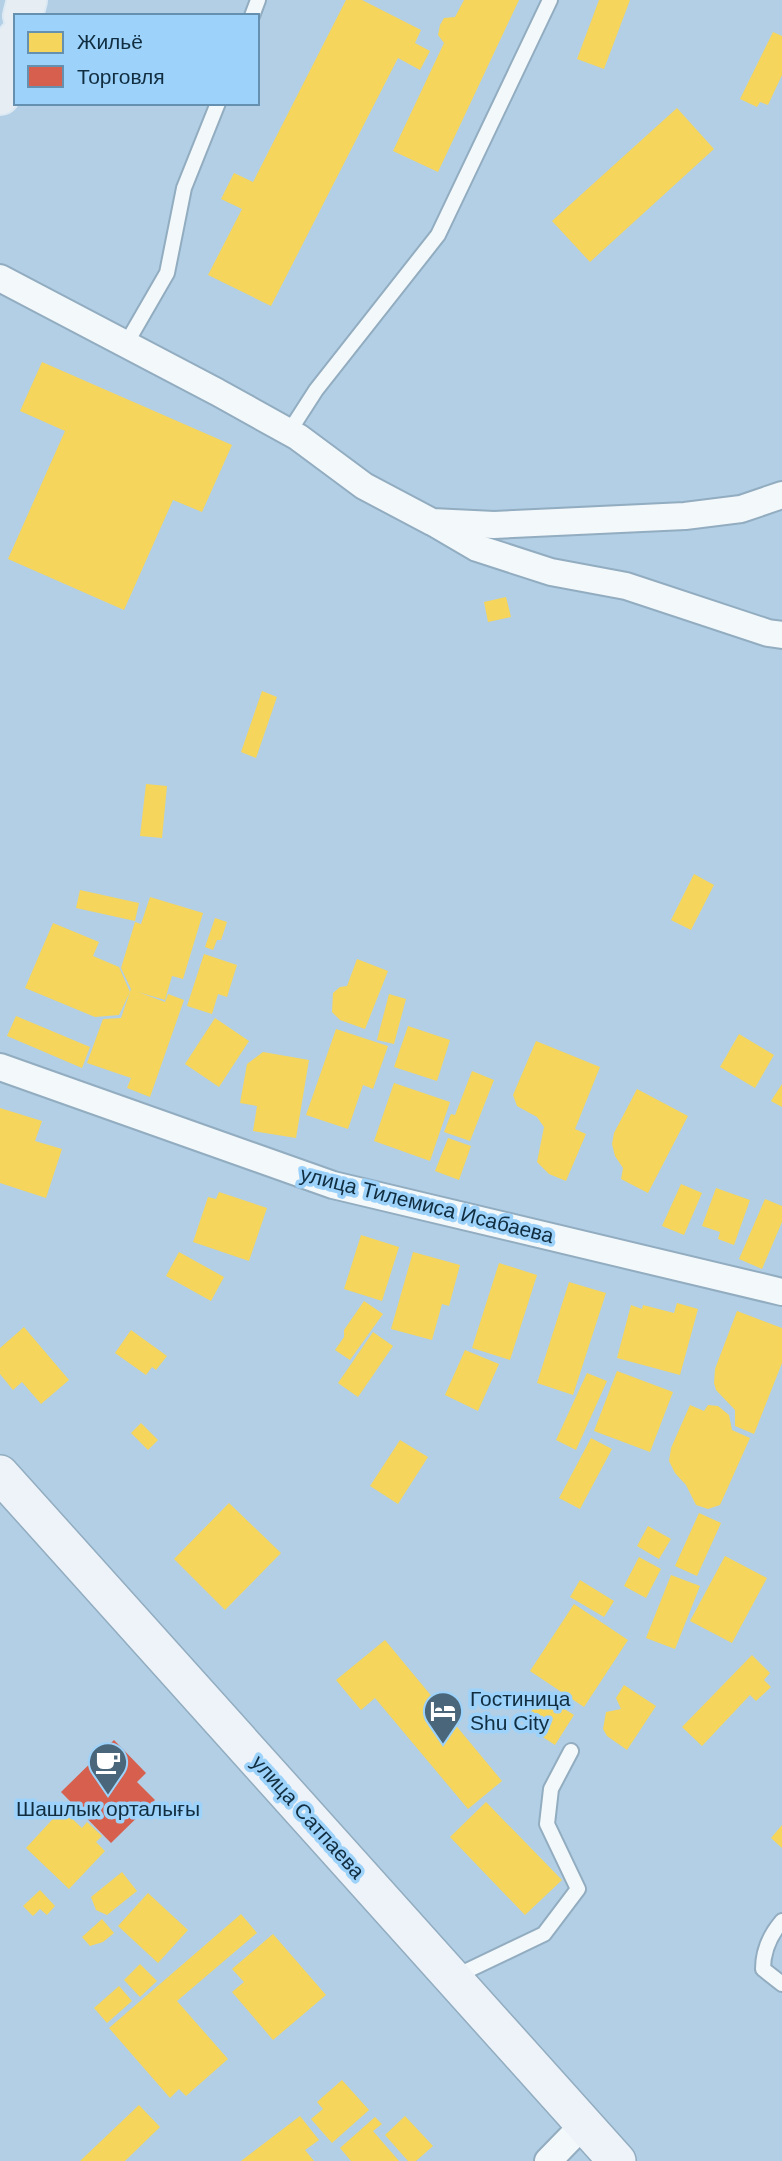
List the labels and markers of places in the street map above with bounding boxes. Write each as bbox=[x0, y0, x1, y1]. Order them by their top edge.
place label: Гостиница Shu City bbox=[470, 1687, 571, 1734]
hotel icon: Гостиница Shu City bbox=[422, 1690, 464, 1745]
cafe icon: Шашлык орталығы bbox=[87, 1741, 129, 1796]
place label: Шашлык орталығы bbox=[16, 1797, 200, 1820]

